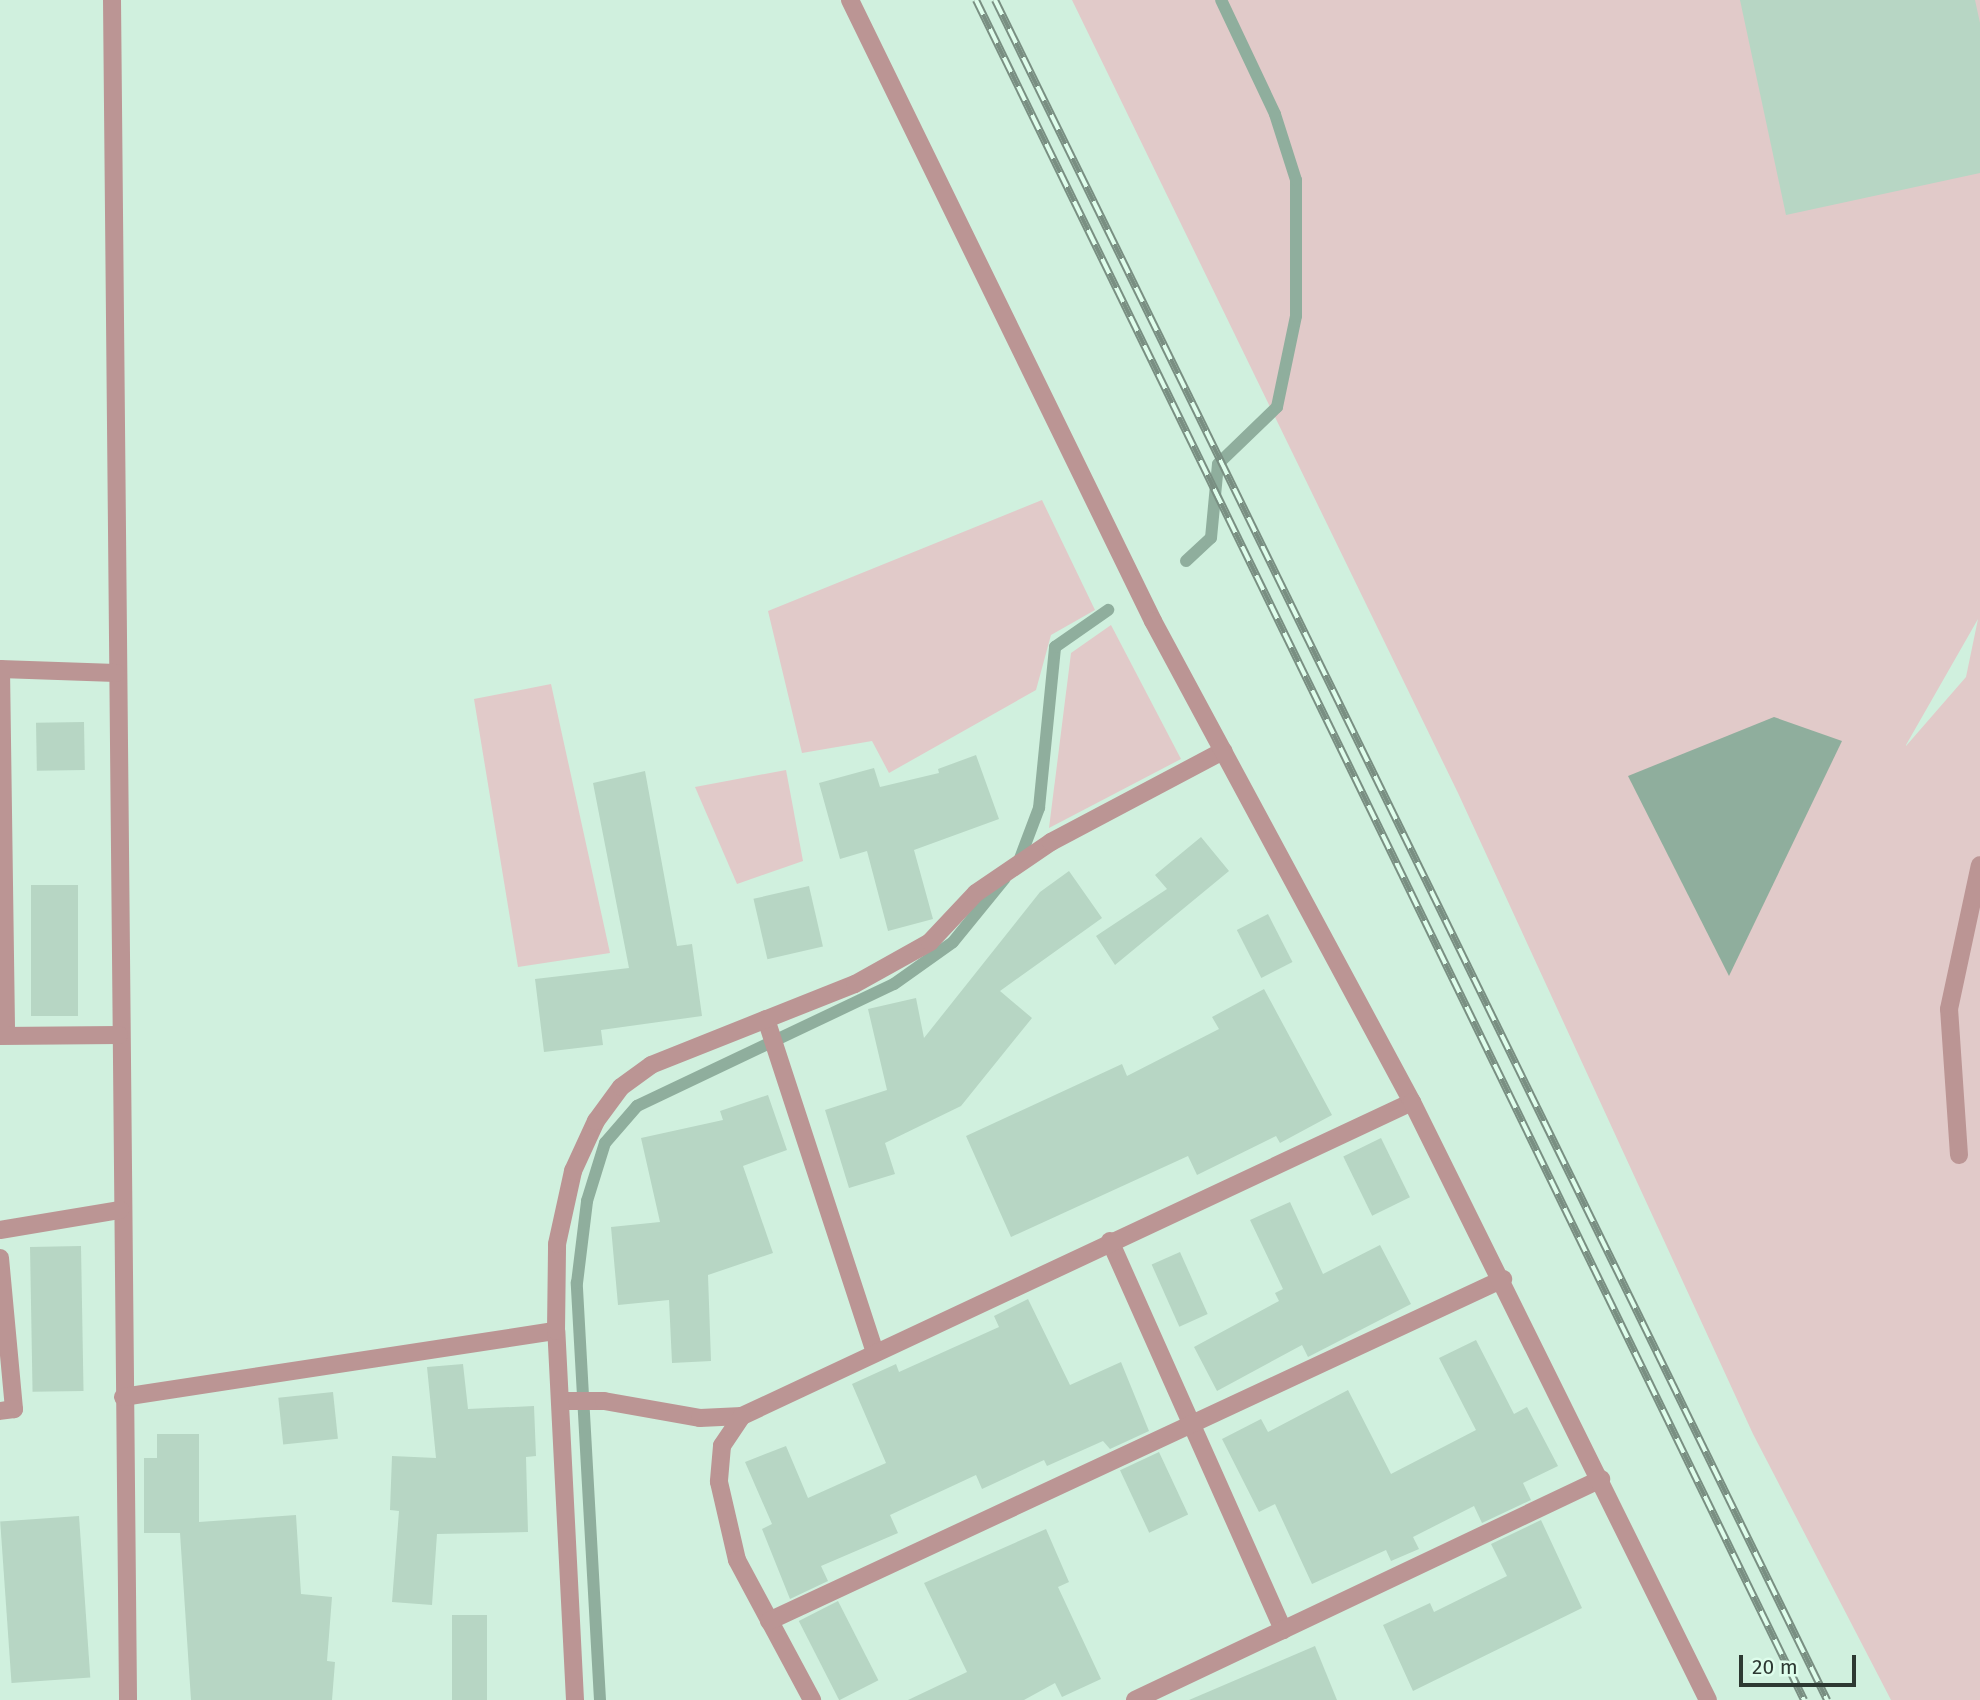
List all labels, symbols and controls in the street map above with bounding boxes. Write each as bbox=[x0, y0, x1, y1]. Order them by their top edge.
scale bar bbox=[1742, 1640, 1859, 1684]
text: 20 m bbox=[1752, 1654, 1798, 1680]

